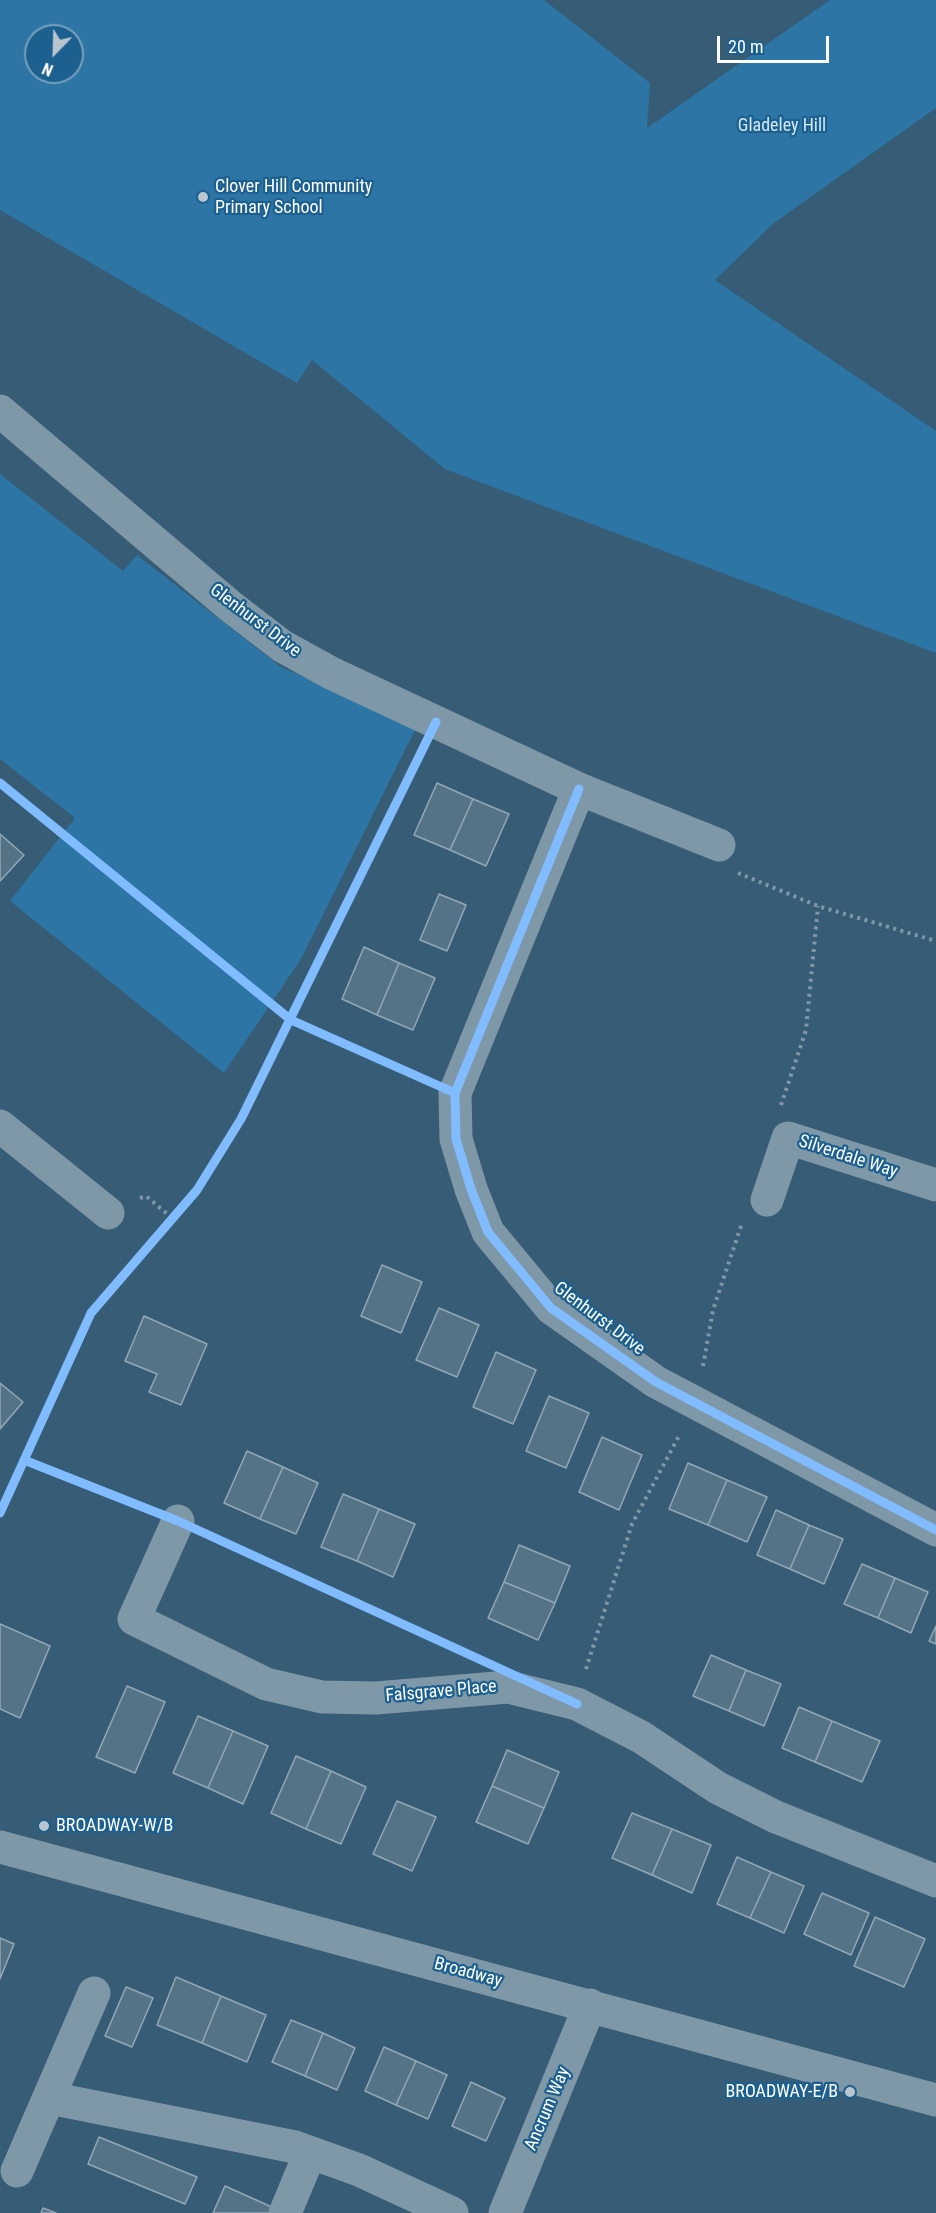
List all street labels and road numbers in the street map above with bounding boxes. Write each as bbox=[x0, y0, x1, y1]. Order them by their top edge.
street label: Glenhurst Drive bbox=[205, 580, 305, 662]
street label: Silverdale Way bbox=[796, 1131, 900, 1183]
street label: Glenhurst Drive bbox=[549, 1278, 649, 1360]
street label: Falsgrave Place bbox=[385, 1676, 497, 1708]
street label: Broadway bbox=[432, 1954, 504, 1992]
street label: Ancrum Way bbox=[521, 2064, 575, 2154]

